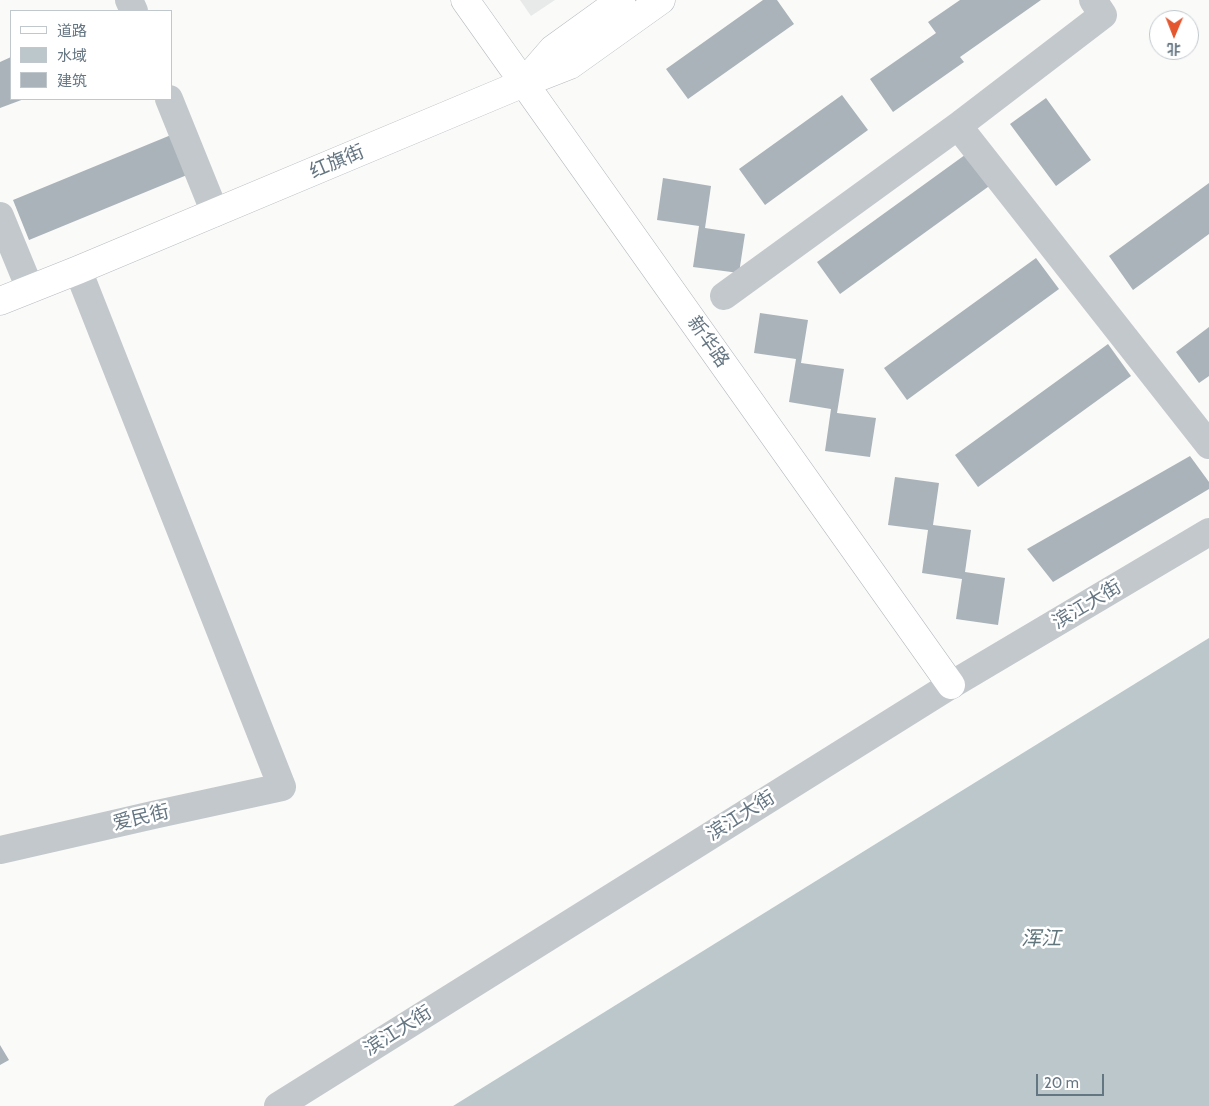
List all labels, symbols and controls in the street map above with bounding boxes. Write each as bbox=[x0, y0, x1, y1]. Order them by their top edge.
legend bbox=[10, 10, 172, 100]
north arrow bbox=[1149, 10, 1199, 60]
text: 道路 bbox=[57, 22, 87, 40]
text: 北 bbox=[1167, 40, 1181, 58]
text: 水域 bbox=[57, 47, 87, 65]
text: 建筑 bbox=[57, 72, 87, 90]
street label: 红旗街 bbox=[306, 140, 368, 184]
street label: 新华路 bbox=[682, 312, 734, 372]
street label: 滨江大街 bbox=[1049, 576, 1125, 634]
street label: 滨江大街 bbox=[703, 786, 779, 846]
street label: 爱民街 bbox=[111, 800, 171, 836]
water label: 浑江 bbox=[1021, 927, 1061, 951]
street label: 滨江大街 bbox=[360, 1001, 436, 1061]
scale bar bbox=[1039, 1064, 1106, 1096]
text: 20 m bbox=[1044, 1074, 1079, 1092]

